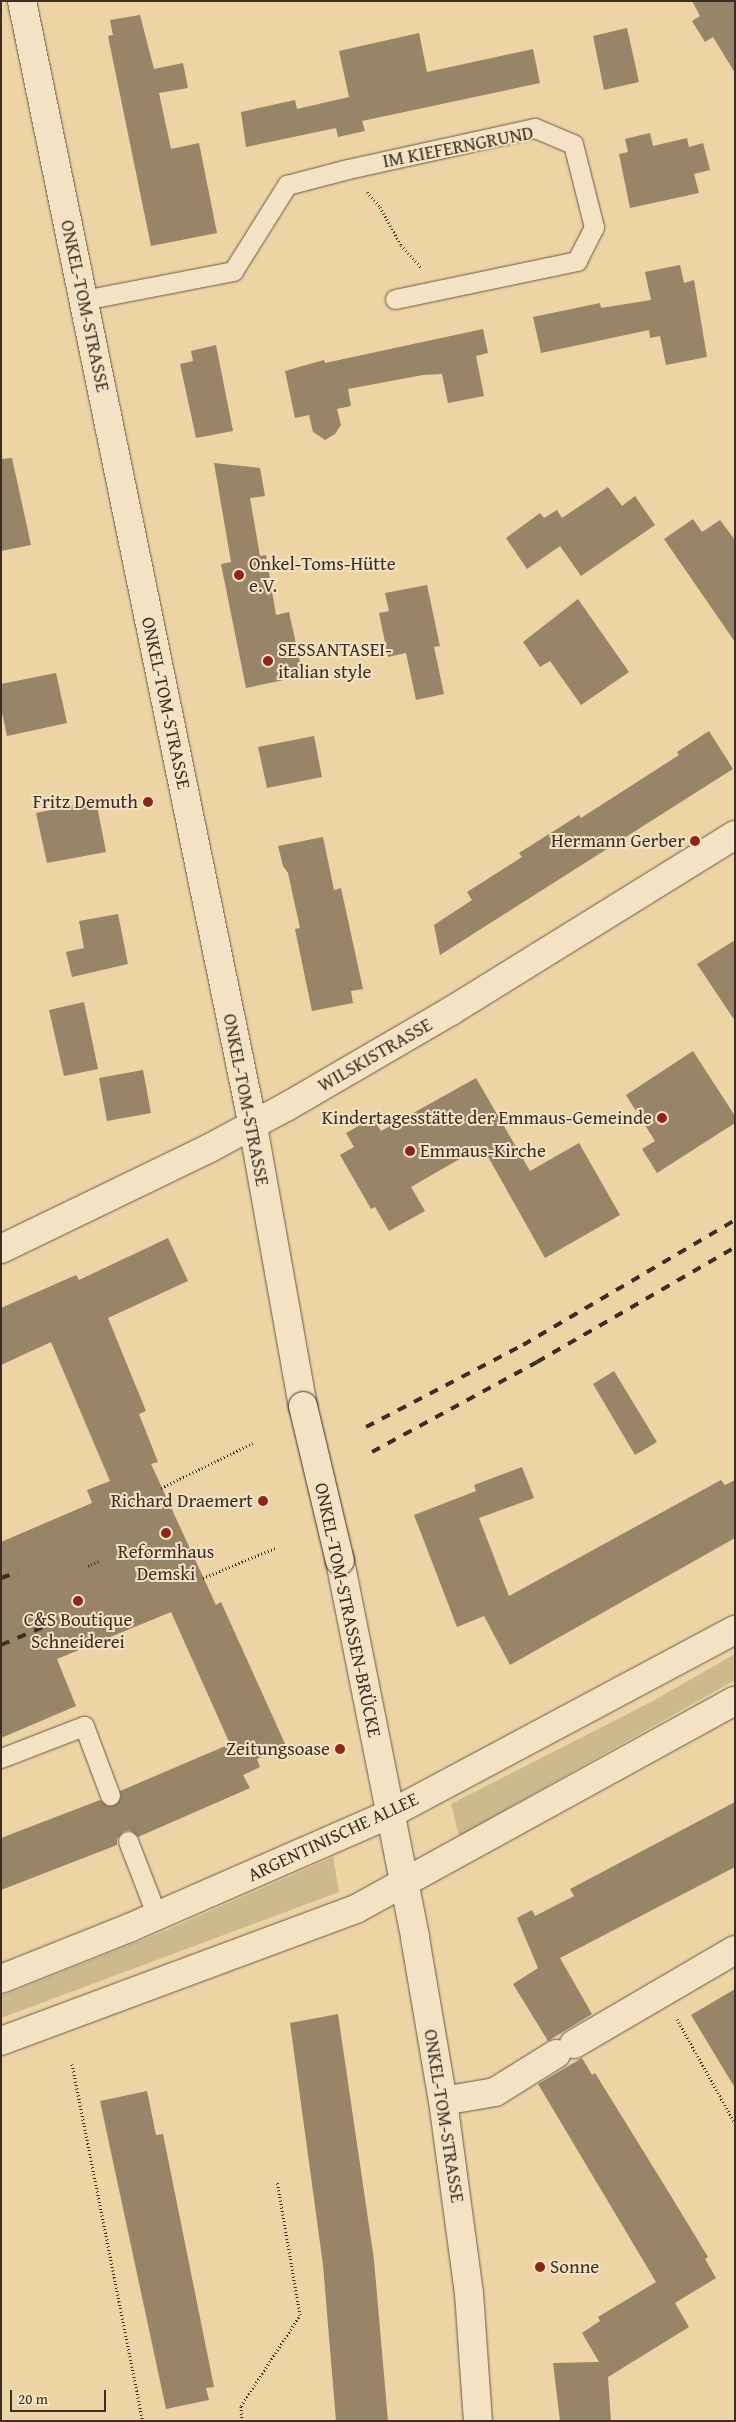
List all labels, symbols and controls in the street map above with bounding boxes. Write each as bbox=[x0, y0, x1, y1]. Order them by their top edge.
street label: IM KIEFERNGRUND bbox=[381, 121, 535, 173]
street label: ONKEL-TOM-STRASSE bbox=[56, 218, 114, 394]
place label: Onkel-Toms-Hütte e.V. bbox=[249, 553, 396, 597]
marker: Onkel-Toms-Hütte e.V. bbox=[233, 569, 245, 581]
street label: ONKEL-TOM-STRASSE bbox=[137, 615, 195, 791]
place label: SESSANTASEI- italian style bbox=[278, 639, 392, 683]
marker: SESSANTASEI- italian style bbox=[262, 655, 274, 667]
place label: Fritz Demuth bbox=[33, 791, 138, 813]
marker: Fritz Demuth bbox=[142, 796, 154, 808]
place label: Hermann Gerber bbox=[551, 830, 685, 852]
marker: Hermann Gerber bbox=[689, 835, 701, 847]
street label: ONKEL-TOM-STRASSE bbox=[218, 1012, 274, 1188]
street label: WILSKISTRASSE bbox=[314, 1013, 436, 1097]
place label: Kindertagesstätte der Emmaus-Gemeinde bbox=[322, 1107, 652, 1129]
marker: Kindertagesstätte der Emmaus-Gemeinde bbox=[656, 1112, 668, 1124]
place label: Emmaus-Kirche bbox=[420, 1140, 546, 1162]
marker: Emmaus-Kirche bbox=[404, 1145, 416, 1157]
street label: ONKEL-TOM-STRASSEN-BRÜCKE bbox=[310, 1481, 386, 1739]
place label: Richard Draemert bbox=[111, 1490, 253, 1512]
marker: Richard Draemert bbox=[257, 1495, 269, 1507]
marker: Reformhaus Demski bbox=[160, 1527, 172, 1539]
place label: Reformhaus Demski bbox=[118, 1541, 214, 1585]
marker: C&S Boutique Schneiderei bbox=[72, 1595, 84, 1607]
place label: C&S Boutique Schneiderei bbox=[24, 1609, 132, 1653]
place label: Zeitungsoase bbox=[226, 1738, 330, 1760]
marker: Zeitungsoase bbox=[334, 1743, 346, 1755]
street label: ARGENTINISCHE ALLEE bbox=[244, 1787, 422, 1887]
street label: ONKEL-TOM-STRASSE bbox=[419, 2028, 469, 2204]
place label: Sonne bbox=[550, 2256, 599, 2278]
marker: Sonne bbox=[534, 2261, 546, 2273]
scale bar bbox=[12, 2380, 109, 2412]
text: 20 m bbox=[18, 2388, 48, 2409]

